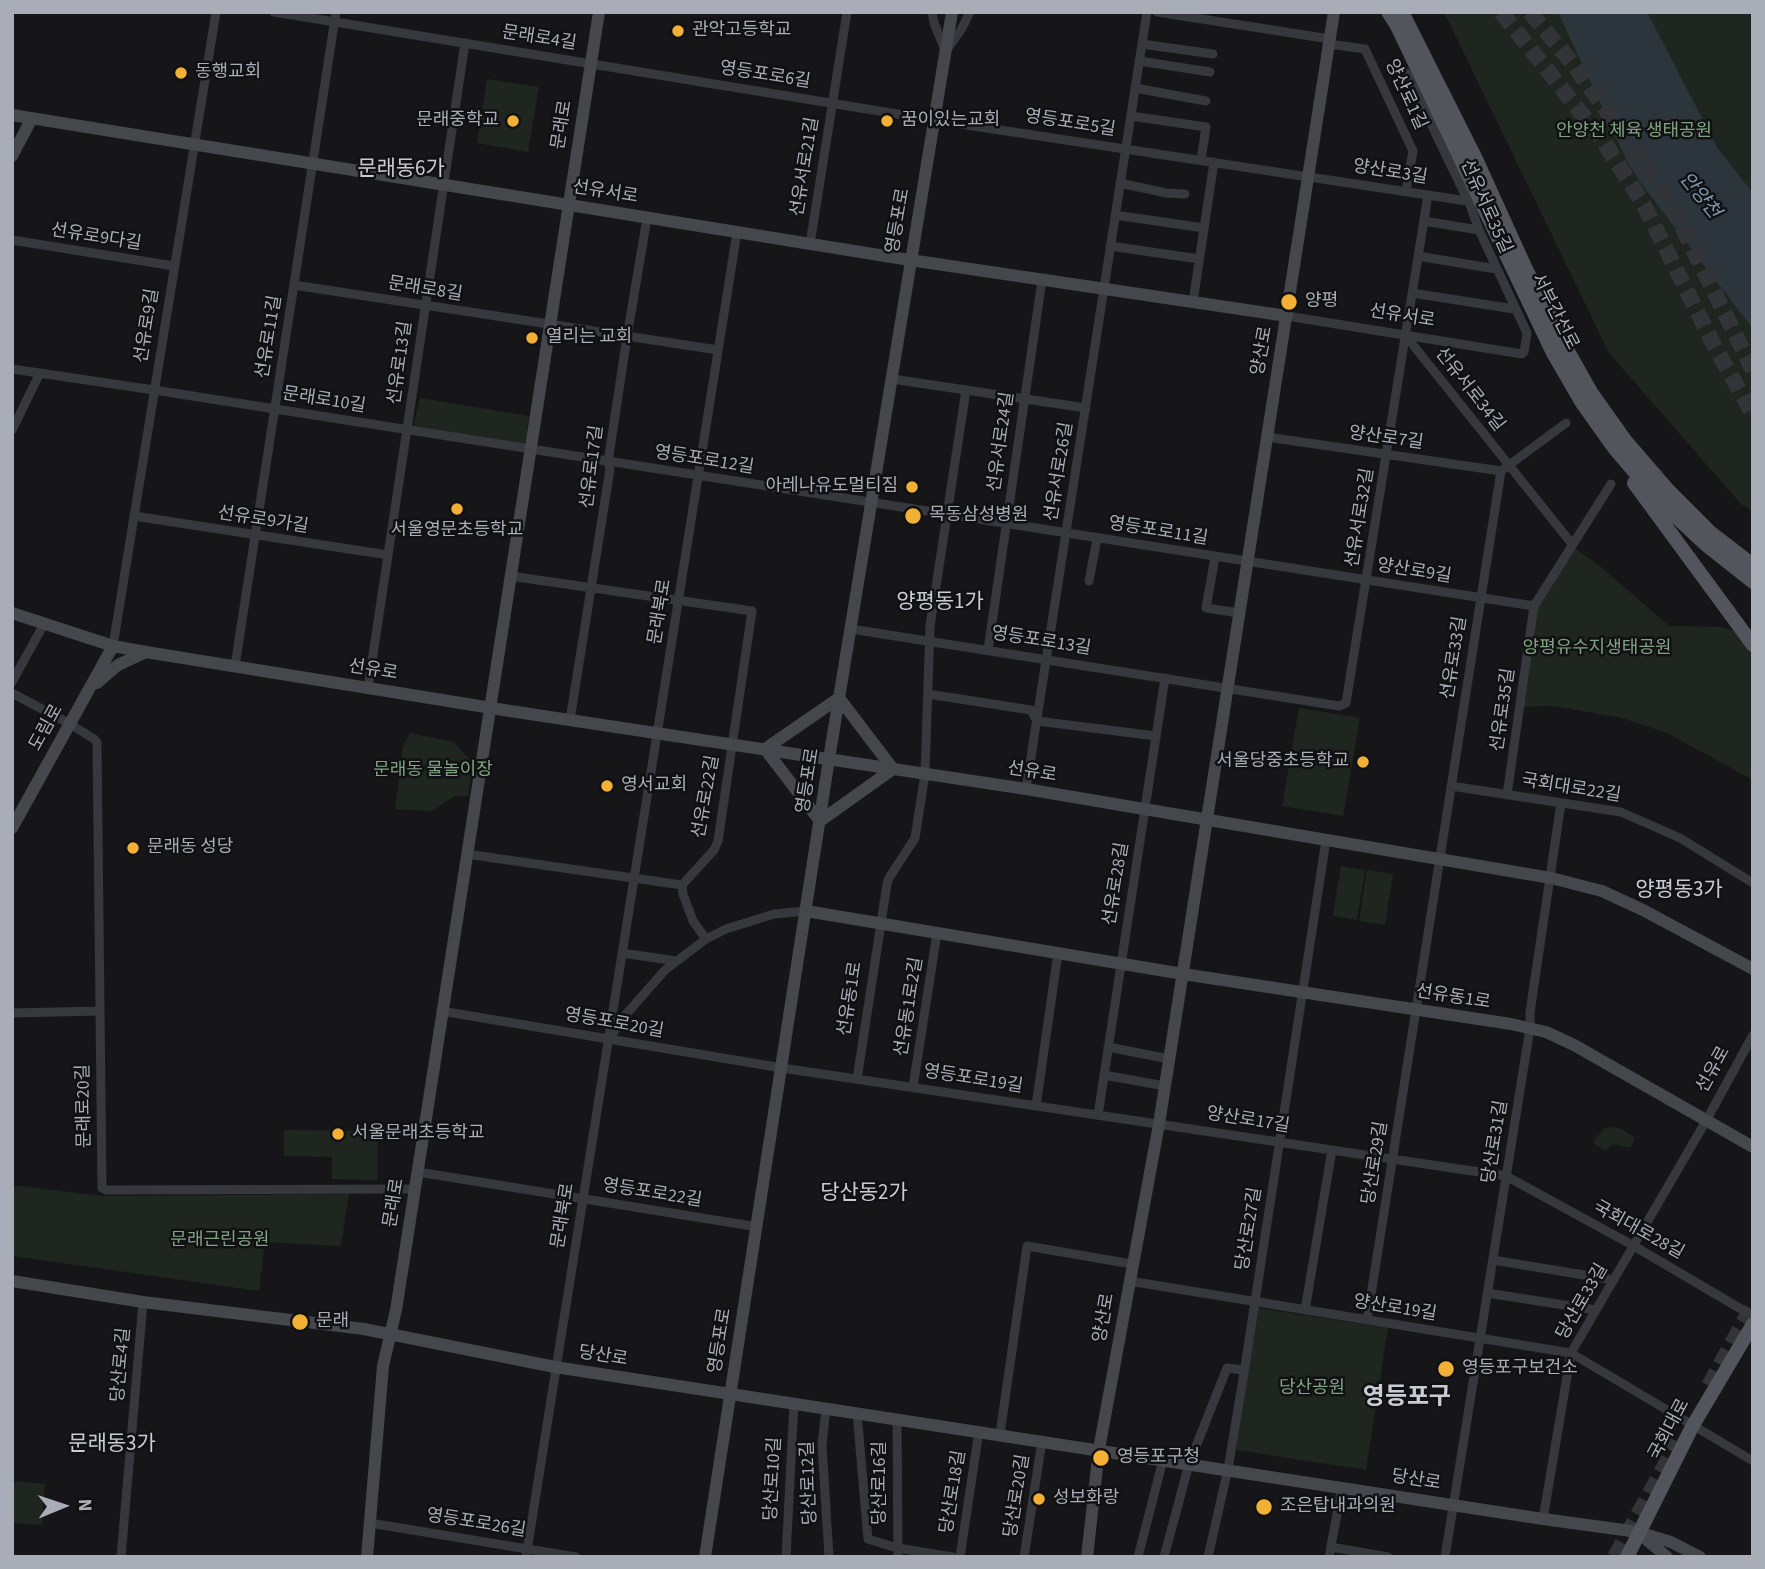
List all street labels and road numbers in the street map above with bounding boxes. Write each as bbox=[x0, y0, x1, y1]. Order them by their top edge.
street label: 문래로4길 bbox=[500, 22, 578, 56]
street label: 양산로1길 bbox=[1379, 56, 1431, 134]
street label: 영등포로6길 bbox=[718, 58, 812, 94]
street label: 문래로 bbox=[548, 99, 578, 151]
street label: 영등포로5길 bbox=[1023, 106, 1117, 142]
street label: 선유서로21길 bbox=[787, 116, 825, 218]
street label: 양산로3길 bbox=[1351, 156, 1429, 190]
street label: 선유서로35길 bbox=[1455, 157, 1515, 257]
street label: 선유서로 bbox=[571, 177, 639, 209]
street label: 영등포로 bbox=[883, 187, 915, 255]
street label: 선유로9다길 bbox=[49, 220, 143, 256]
street label: 서부간선로 bbox=[1526, 270, 1582, 354]
street label: 문래로8길 bbox=[386, 273, 464, 307]
street label: 선유로9길 bbox=[131, 287, 165, 365]
street label: 선유로11길 bbox=[253, 294, 287, 380]
street label: 선유서로 bbox=[1368, 301, 1436, 333]
street label: 선유로13길 bbox=[384, 320, 418, 406]
street label: 양산로 bbox=[1248, 325, 1278, 377]
street label: 선유서로34길 bbox=[1429, 344, 1509, 436]
street label: 문래로10길 bbox=[281, 384, 367, 418]
street label: 선유서로24길 bbox=[984, 391, 1020, 493]
street label: 선유서로26길 bbox=[1041, 421, 1079, 523]
street label: 양산로7길 bbox=[1347, 423, 1425, 455]
street label: 선유로17길 bbox=[577, 424, 609, 510]
street label: 영등포로12길 bbox=[653, 442, 755, 480]
street label: 선유서로32길 bbox=[1342, 467, 1380, 569]
street label: 선유로9가길 bbox=[216, 503, 310, 539]
street label: 영등포로11길 bbox=[1107, 513, 1209, 551]
street label: 양산로9길 bbox=[1375, 555, 1453, 589]
street label: 문래북로 bbox=[645, 578, 677, 646]
street label: 선유로33길 bbox=[1438, 615, 1472, 701]
street label: 영등포로13길 bbox=[990, 623, 1092, 661]
street label: 선유로 bbox=[347, 656, 399, 686]
street label: 선유로35길 bbox=[1487, 667, 1521, 753]
street label: 도림로 bbox=[26, 701, 68, 755]
street label: 영등포로 bbox=[793, 747, 825, 815]
street label: 선유로22길 bbox=[689, 754, 725, 840]
street label: 선유로 bbox=[1006, 758, 1058, 788]
street label: 국회대로22길 bbox=[1520, 770, 1622, 808]
street label: 선유로28길 bbox=[1100, 841, 1134, 927]
street label: 선유동1로2길 bbox=[891, 956, 929, 1058]
street label: 선유동1로 bbox=[834, 960, 868, 1038]
street label: 선유동1로 bbox=[1414, 981, 1492, 1015]
street label: 영등포로20길 bbox=[563, 1005, 665, 1043]
street label: 선유로 bbox=[1693, 1043, 1735, 1097]
street label: 영등포로19길 bbox=[922, 1061, 1024, 1099]
street label: 문래로20길 bbox=[73, 1064, 97, 1148]
street label: 당산로31길 bbox=[1479, 1099, 1513, 1185]
street label: 양산로17길 bbox=[1205, 1104, 1291, 1138]
street label: 당산로29길 bbox=[1359, 1120, 1393, 1206]
street label: 영등포로22길 bbox=[601, 1175, 703, 1213]
street label: 문래로 bbox=[380, 1177, 410, 1229]
street label: 문래북로 bbox=[548, 1182, 580, 1250]
street label: 당산로27길 bbox=[1233, 1186, 1267, 1272]
street label: 국회대로28길 bbox=[1589, 1197, 1687, 1265]
street label: 당산로33길 bbox=[1553, 1260, 1613, 1344]
street label: 양산로 bbox=[1090, 1292, 1120, 1344]
street label: 양산로19길 bbox=[1352, 1292, 1438, 1326]
street label: 영등포로 bbox=[705, 1307, 737, 1375]
street label: 당산로4길 bbox=[108, 1327, 136, 1403]
street label: 당산로 bbox=[577, 1342, 629, 1372]
street label: 국회대로 bbox=[1645, 1396, 1695, 1464]
street label: 당산로10길 bbox=[761, 1436, 787, 1522]
street label: 당산로12길 bbox=[798, 1441, 822, 1525]
street label: 당산로16길 bbox=[870, 1441, 892, 1525]
street label: 당산로18길 bbox=[937, 1449, 971, 1535]
street label: 당산로20길 bbox=[1001, 1453, 1035, 1539]
street label: 당산로 bbox=[1390, 1466, 1442, 1496]
street label: 영등포로26길 bbox=[425, 1505, 527, 1543]

